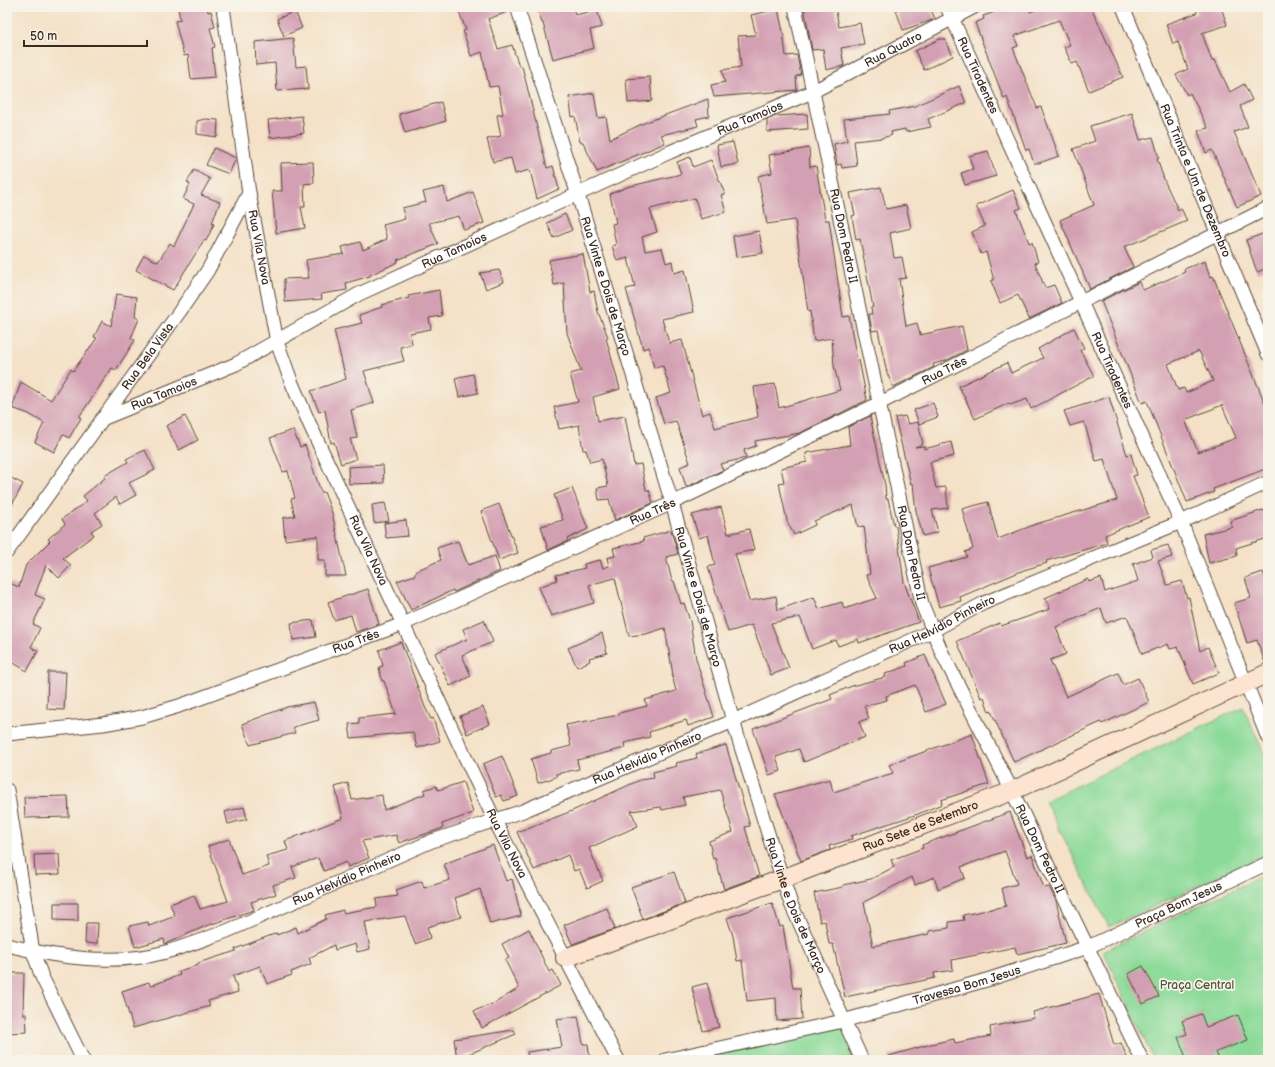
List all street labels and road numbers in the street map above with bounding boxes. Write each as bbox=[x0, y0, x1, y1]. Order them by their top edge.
street label: Rua Quatro bbox=[862, 28, 925, 71]
street label: Rua Tiradentes bbox=[954, 35, 1002, 116]
street label: Rua Tamoios bbox=[715, 98, 785, 139]
street label: Rua Trinta e Um de Dezembro bbox=[1157, 102, 1234, 259]
street label: Rua Dom Pedro II bbox=[826, 187, 861, 285]
street label: Rua Vila Nova bbox=[245, 209, 274, 286]
street label: Rua Vinte e Dois de Março bbox=[577, 215, 634, 358]
street label: Rua Tamoios bbox=[419, 229, 489, 272]
street label: Rua Bela Vista bbox=[118, 319, 177, 393]
street label: Rua Tiradentes bbox=[1088, 330, 1136, 411]
street label: Rua Três bbox=[919, 353, 970, 388]
street label: Rua Tamoios bbox=[129, 373, 199, 414]
street label: Rua Três bbox=[627, 495, 678, 529]
street label: Rua Dom Pedro II bbox=[894, 504, 929, 602]
street label: Rua Vila Nova bbox=[346, 513, 391, 588]
street label: Rua Vinte e Dois de Março bbox=[671, 525, 725, 669]
street label: Rua Helvídio Pinheiro bbox=[887, 592, 998, 657]
street label: Rua Três bbox=[330, 626, 381, 657]
street label: Rua Helvídio Pinheiro bbox=[590, 728, 704, 788]
street label: Rua Sete de Setembro bbox=[860, 797, 980, 855]
street label: Rua Dom Pedro II bbox=[1012, 802, 1068, 896]
street label: Rua Vila Nova bbox=[483, 806, 531, 881]
street label: Rua Vinte e Dois de Março bbox=[762, 836, 829, 976]
street label: Rua Helvídio Pinheiro bbox=[290, 848, 403, 909]
street label: Praça Bom Jesus bbox=[1133, 878, 1224, 932]
street label: Travessa Bom Jesus bbox=[911, 962, 1022, 1008]

